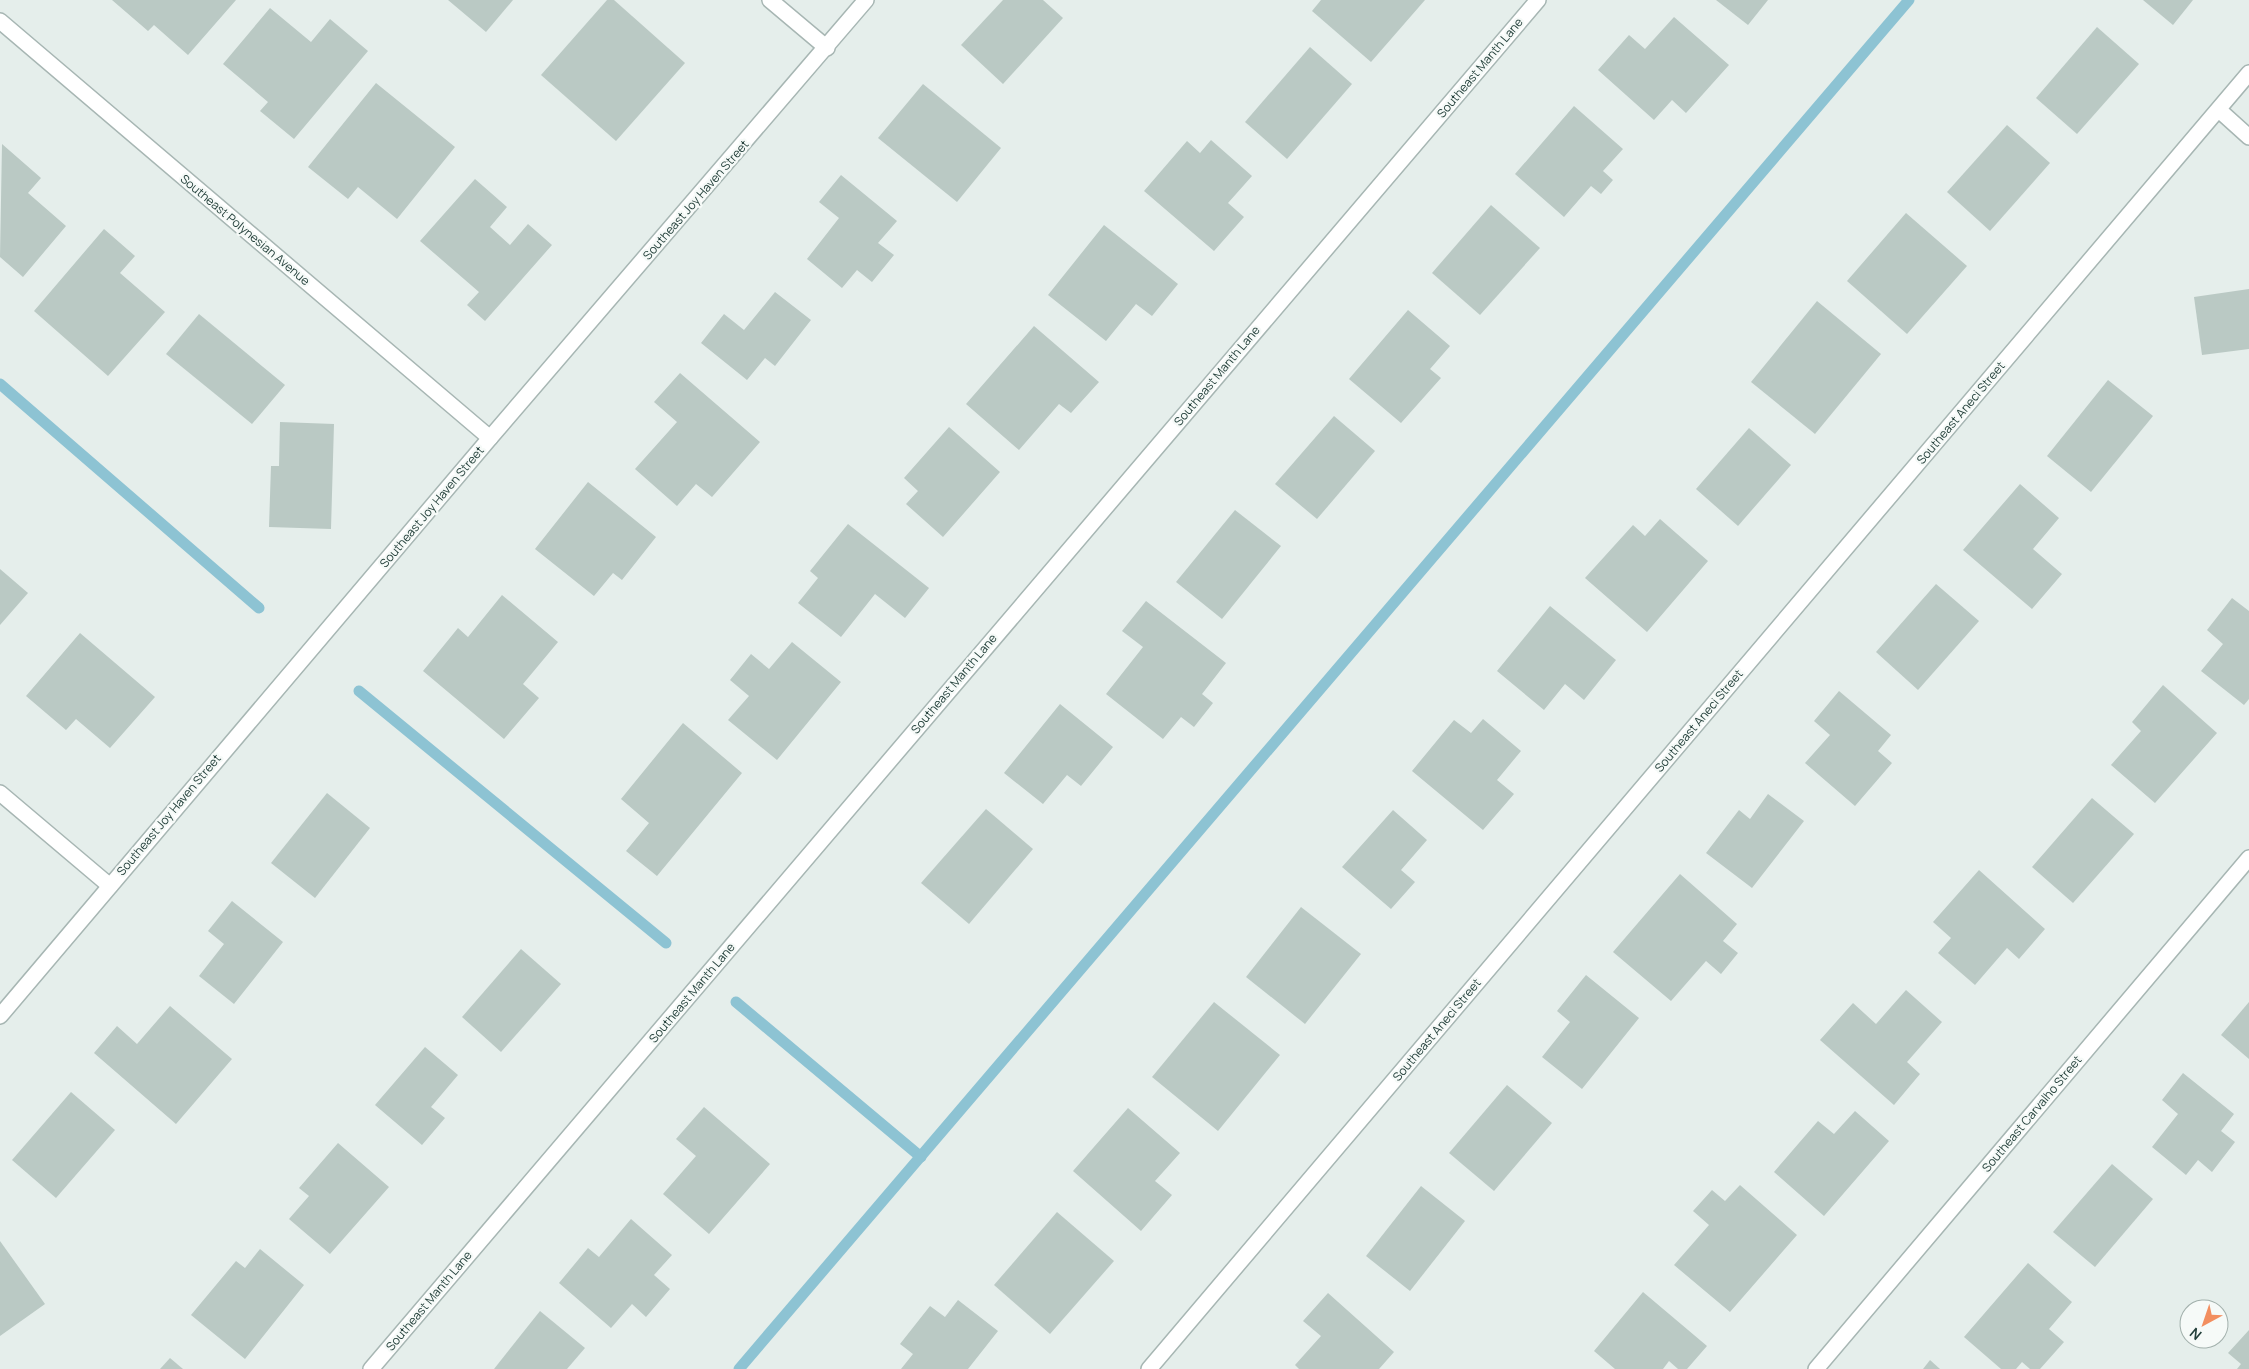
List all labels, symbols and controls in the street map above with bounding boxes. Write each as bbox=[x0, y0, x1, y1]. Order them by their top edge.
street label: Southeast Manth Lane bbox=[1433, 14, 1527, 121]
street label: Southeast Joy Haven Street bbox=[639, 136, 753, 263]
street label: Southeast Polynesian Avenue bbox=[177, 170, 314, 289]
street label: Southeast Manth Lane bbox=[1170, 322, 1264, 429]
street label: Southeast Aneci Street bbox=[1913, 358, 2009, 468]
street label: Southeast Joy Haven Street bbox=[376, 442, 488, 571]
street label: Southeast Manth Lane bbox=[907, 630, 1001, 737]
street label: Southeast Aneci Street bbox=[1651, 666, 1747, 776]
street label: Southeast Joy Haven Street bbox=[113, 750, 225, 879]
street label: Southeast Manth Lane bbox=[645, 939, 739, 1046]
street label: Southeast Aneci Street bbox=[1389, 975, 1485, 1085]
street label: Southeast Carvalho Street bbox=[1978, 1052, 2086, 1176]
street label: Southeast Manth Lane bbox=[382, 1247, 476, 1354]
north arrow bbox=[2179, 1299, 2229, 1349]
text: N bbox=[2185, 1324, 2205, 1345]

